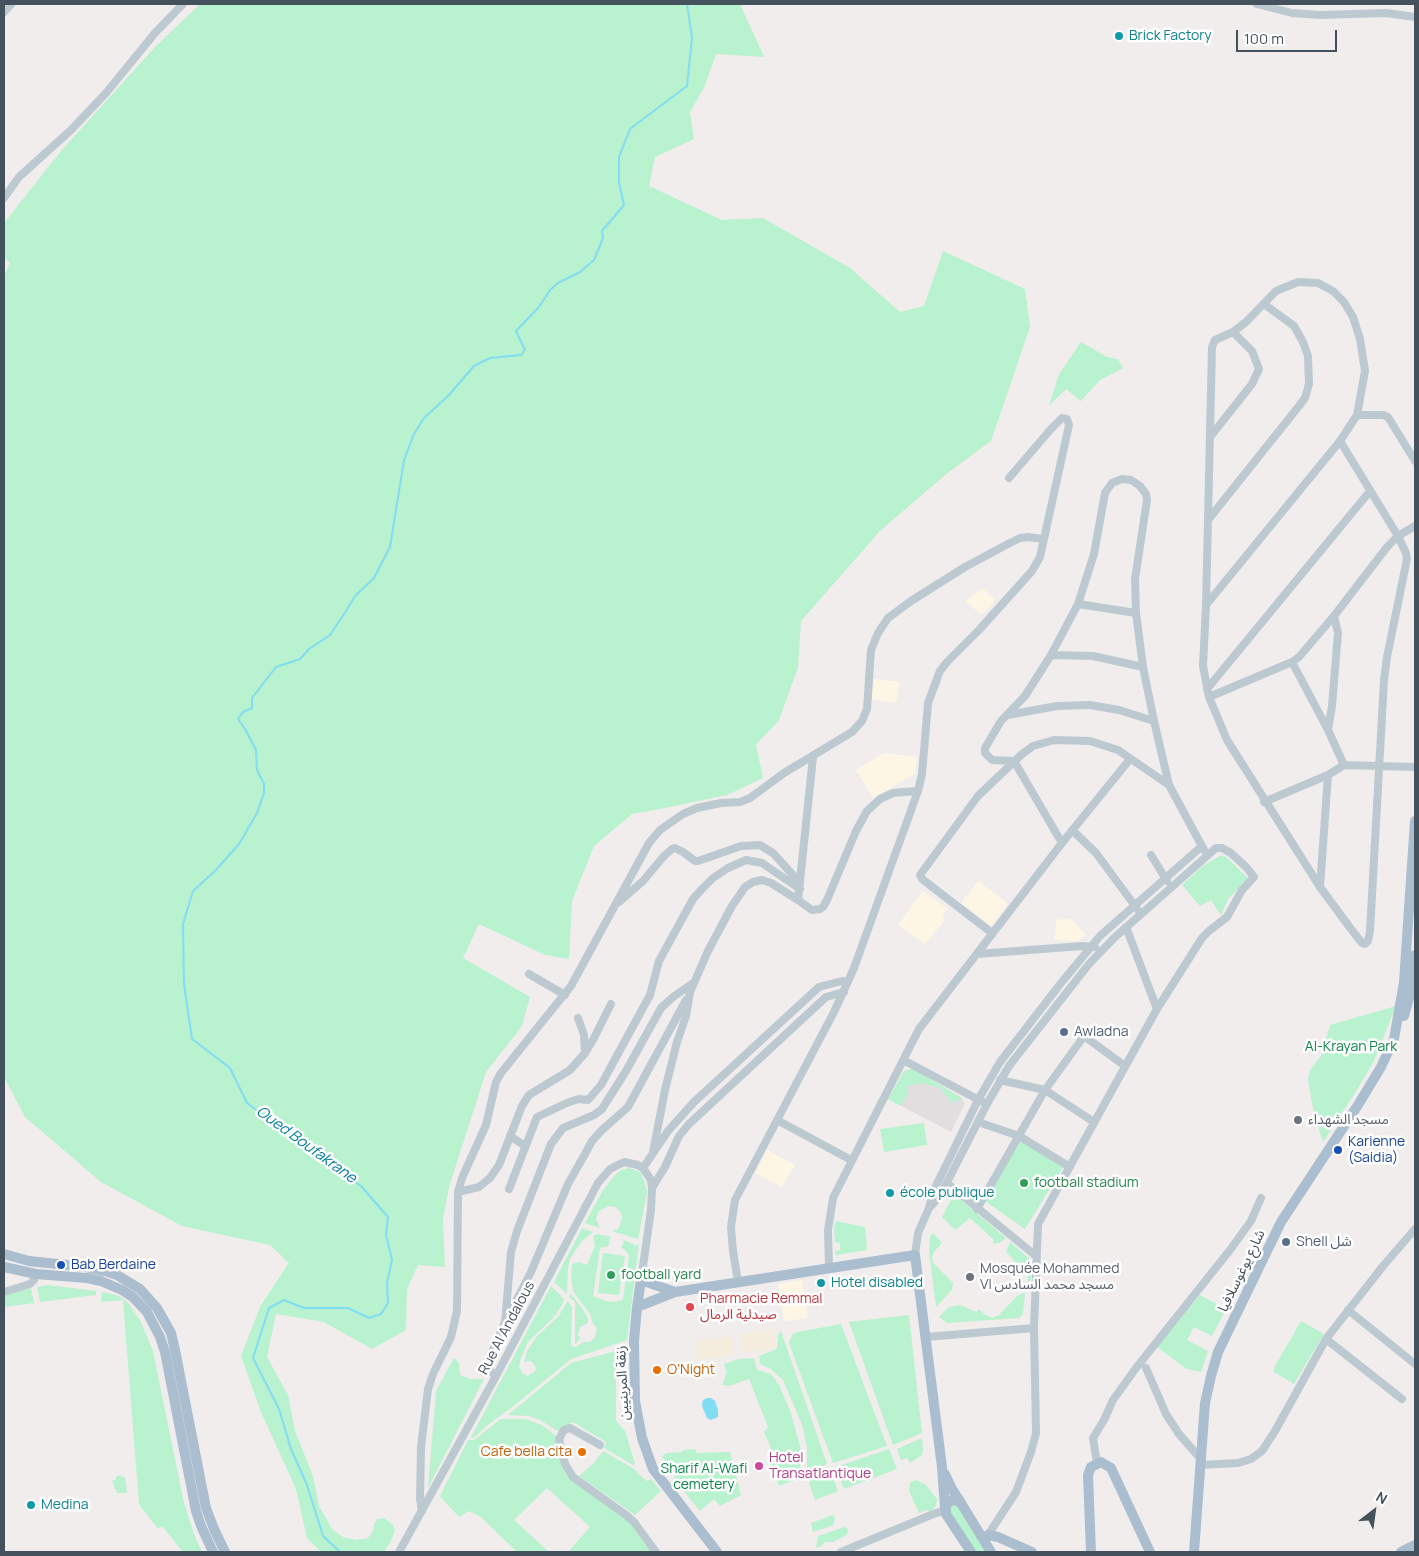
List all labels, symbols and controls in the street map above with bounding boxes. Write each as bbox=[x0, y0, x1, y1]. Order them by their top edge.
scale bar bbox=[1239, 20, 1340, 52]
place label: Brick Factory bbox=[1129, 28, 1212, 44]
text: 100 m bbox=[1244, 28, 1284, 49]
marker: Brick Factory bbox=[1113, 30, 1125, 42]
place label: Awladna bbox=[1074, 1024, 1128, 1040]
marker: Awladna bbox=[1058, 1026, 1070, 1038]
park label: Al-Krayan Park bbox=[1305, 1039, 1397, 1055]
water label: Oued Boufakrane bbox=[252, 1103, 360, 1187]
place label: مسجد الشهداء bbox=[1308, 1112, 1389, 1128]
marker: مسجد الشهداء bbox=[1292, 1114, 1304, 1126]
place label: Karienne (Saidia) bbox=[1348, 1134, 1405, 1166]
marker: Karienne (Saidia) bbox=[1332, 1144, 1344, 1156]
place label: football stadium bbox=[1034, 1175, 1139, 1191]
marker: football stadium bbox=[1018, 1177, 1030, 1189]
place label: école publique bbox=[900, 1185, 994, 1201]
marker: école publique bbox=[884, 1187, 896, 1199]
street label: شارع يوغوسلافيا bbox=[1215, 1227, 1269, 1315]
place label: Shell شل bbox=[1296, 1234, 1352, 1250]
marker: Shell شل bbox=[1280, 1236, 1292, 1248]
place label: Bab Berdaine bbox=[71, 1257, 156, 1273]
marker: Bab Berdaine bbox=[55, 1259, 67, 1271]
place label: Mosquée Mohammed VI مسجد محمد السادس bbox=[980, 1261, 1119, 1294]
place label: football yard bbox=[621, 1267, 701, 1283]
marker: football yard bbox=[605, 1269, 617, 1281]
marker: Mosquée Mohammed VI مسجد محمد السادس bbox=[964, 1271, 976, 1283]
place label: Hotel disabled bbox=[831, 1275, 923, 1291]
marker: Hotel disabled bbox=[815, 1277, 827, 1289]
street label: Rue Al Andalous bbox=[475, 1278, 539, 1378]
place label: Pharmacie Remmal صيدلية الرمال bbox=[700, 1291, 823, 1324]
marker: Pharmacie Remmal صيدلية الرمال bbox=[684, 1301, 696, 1313]
street label: زنقة المرينيين bbox=[613, 1345, 633, 1421]
place label: O'Night bbox=[667, 1362, 715, 1378]
marker: O'Night bbox=[651, 1364, 663, 1376]
place label: Cafe bella cita bbox=[481, 1444, 572, 1460]
marker: Cafe bella cita bbox=[576, 1446, 588, 1458]
place label: Hotel Transatlantique bbox=[769, 1450, 871, 1482]
marker: Hotel Transatlantique bbox=[753, 1460, 765, 1472]
park label: Sharif Al-Wafi cemetery bbox=[661, 1461, 747, 1494]
north arrow bbox=[1349, 1486, 1399, 1536]
text: N bbox=[1373, 1487, 1391, 1508]
place label: Medina bbox=[41, 1497, 89, 1513]
marker: Medina bbox=[25, 1499, 37, 1511]

